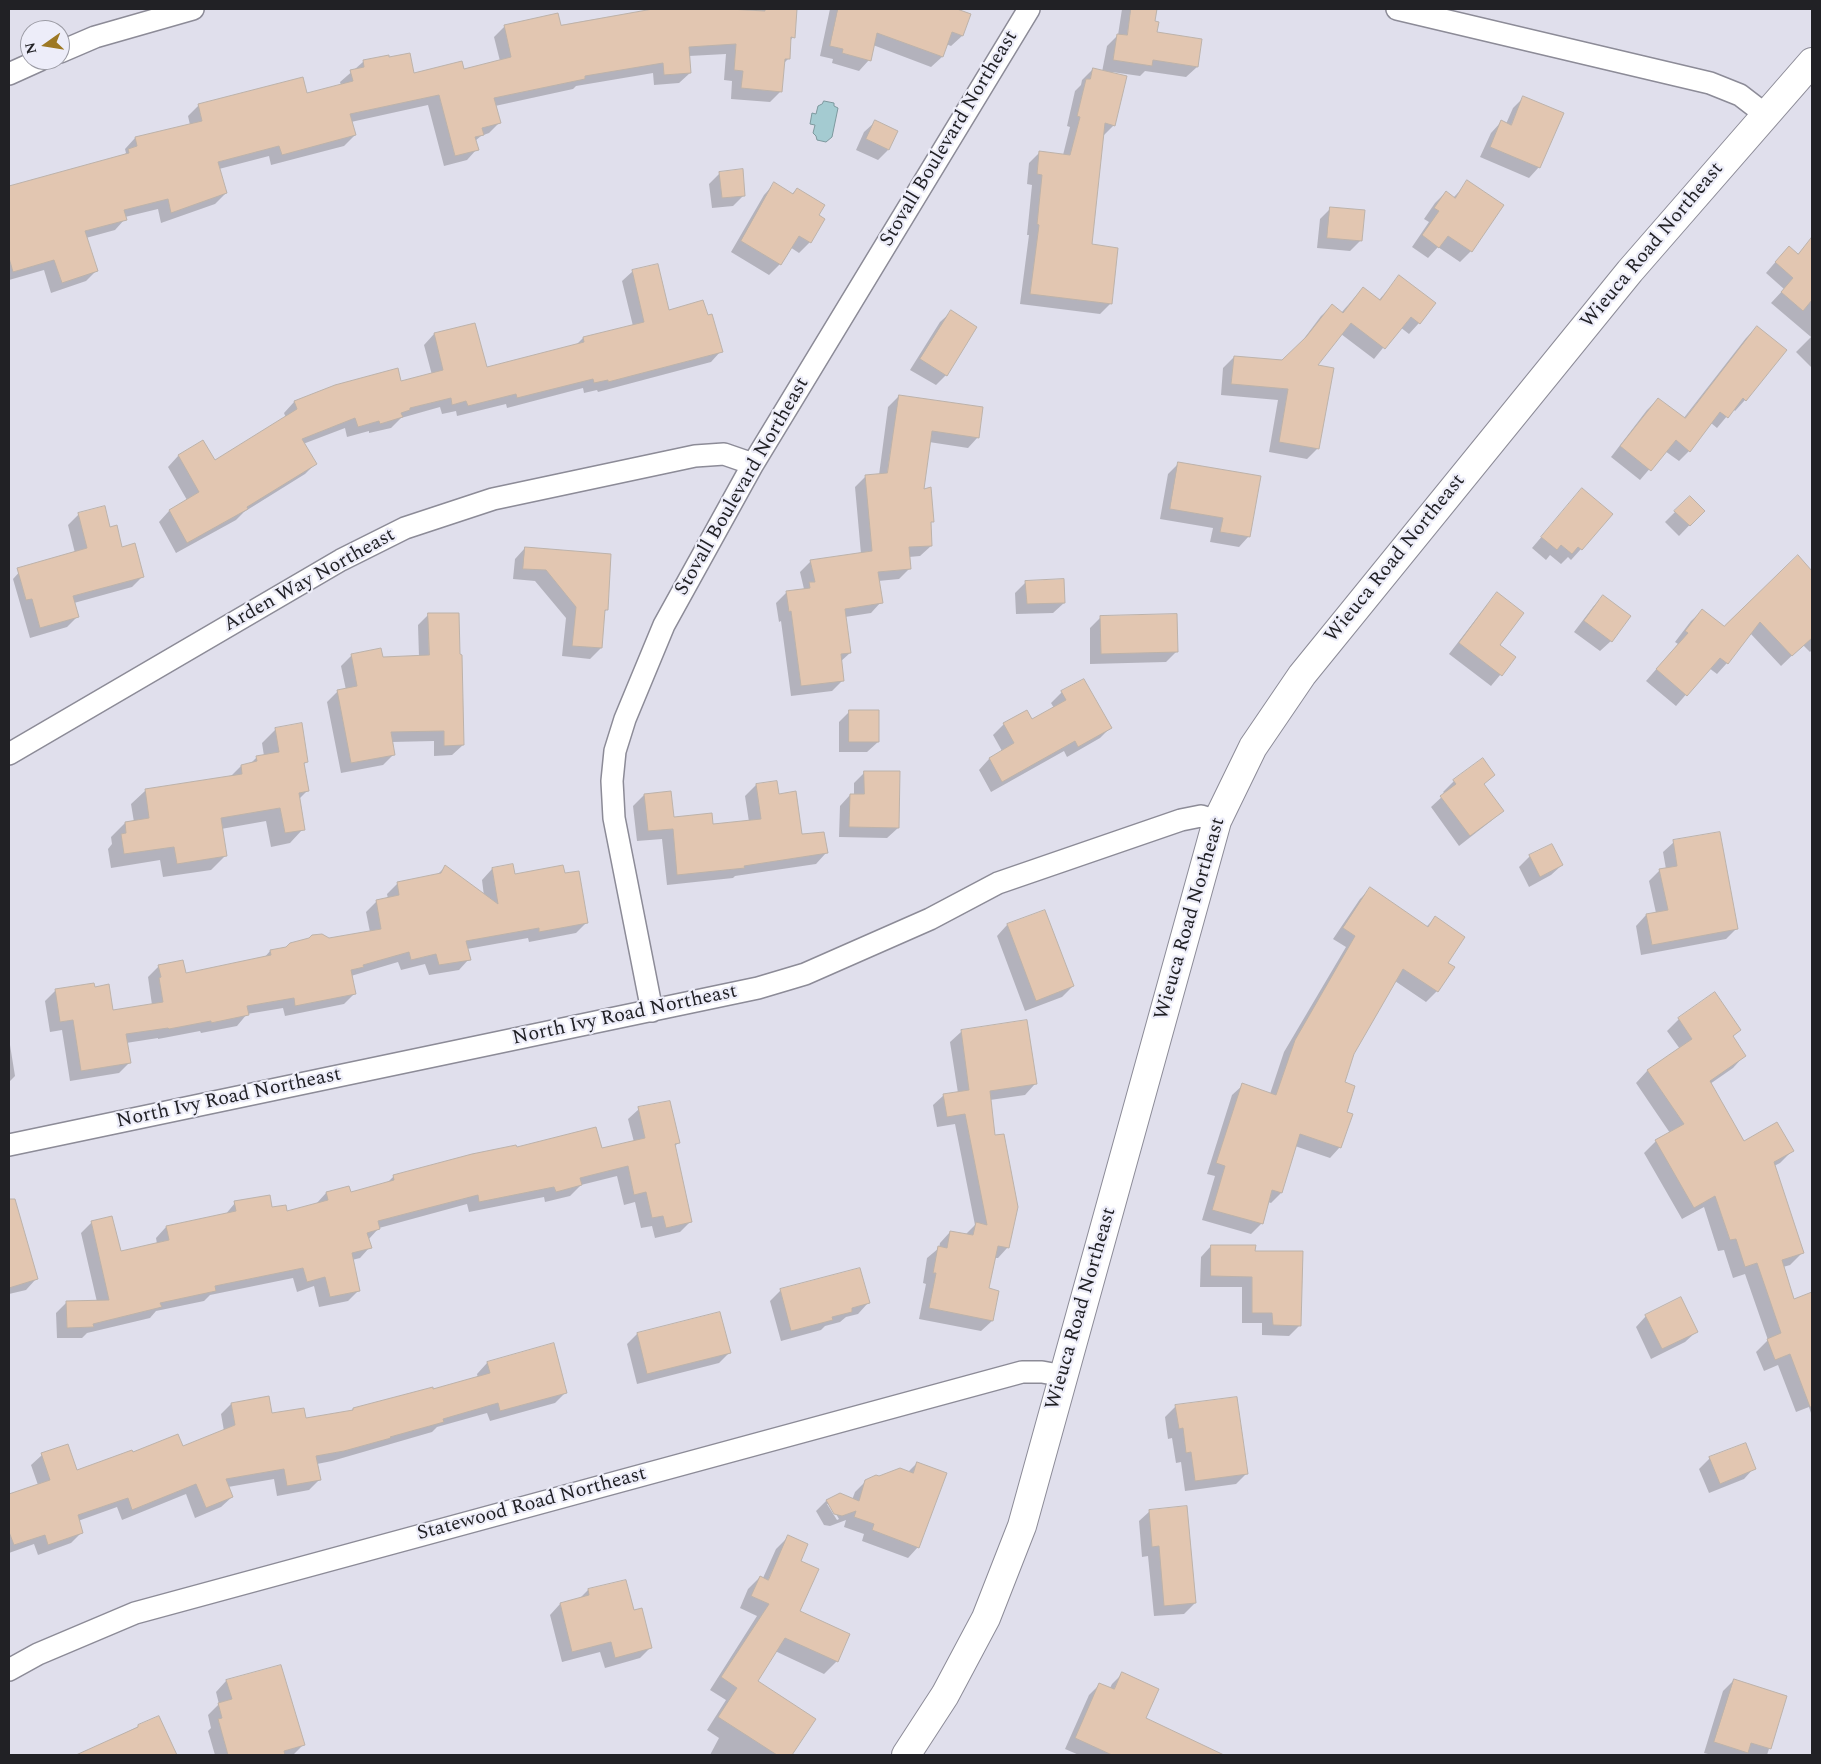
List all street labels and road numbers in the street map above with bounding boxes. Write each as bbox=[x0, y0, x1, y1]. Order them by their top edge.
street label: Stovall Boulevard Northeast bbox=[876, 27, 1024, 251]
street label: Wieuca Road Northeast bbox=[1576, 158, 1730, 334]
street label: Stovall Boulevard Northeast bbox=[671, 374, 815, 600]
street label: Wieuca Road Northeast bbox=[1321, 470, 1471, 648]
street label: Arden Way Northeast bbox=[220, 524, 400, 638]
street label: Wieuca Road Northeast bbox=[1151, 815, 1231, 1023]
street label: North Ivy Road Northeast bbox=[510, 980, 740, 1052]
street label: North Ivy Road Northeast bbox=[114, 1063, 344, 1135]
street label: Wieuca Road Northeast bbox=[1042, 1205, 1122, 1413]
street label: Statewood Road Northeast bbox=[415, 1463, 649, 1547]

